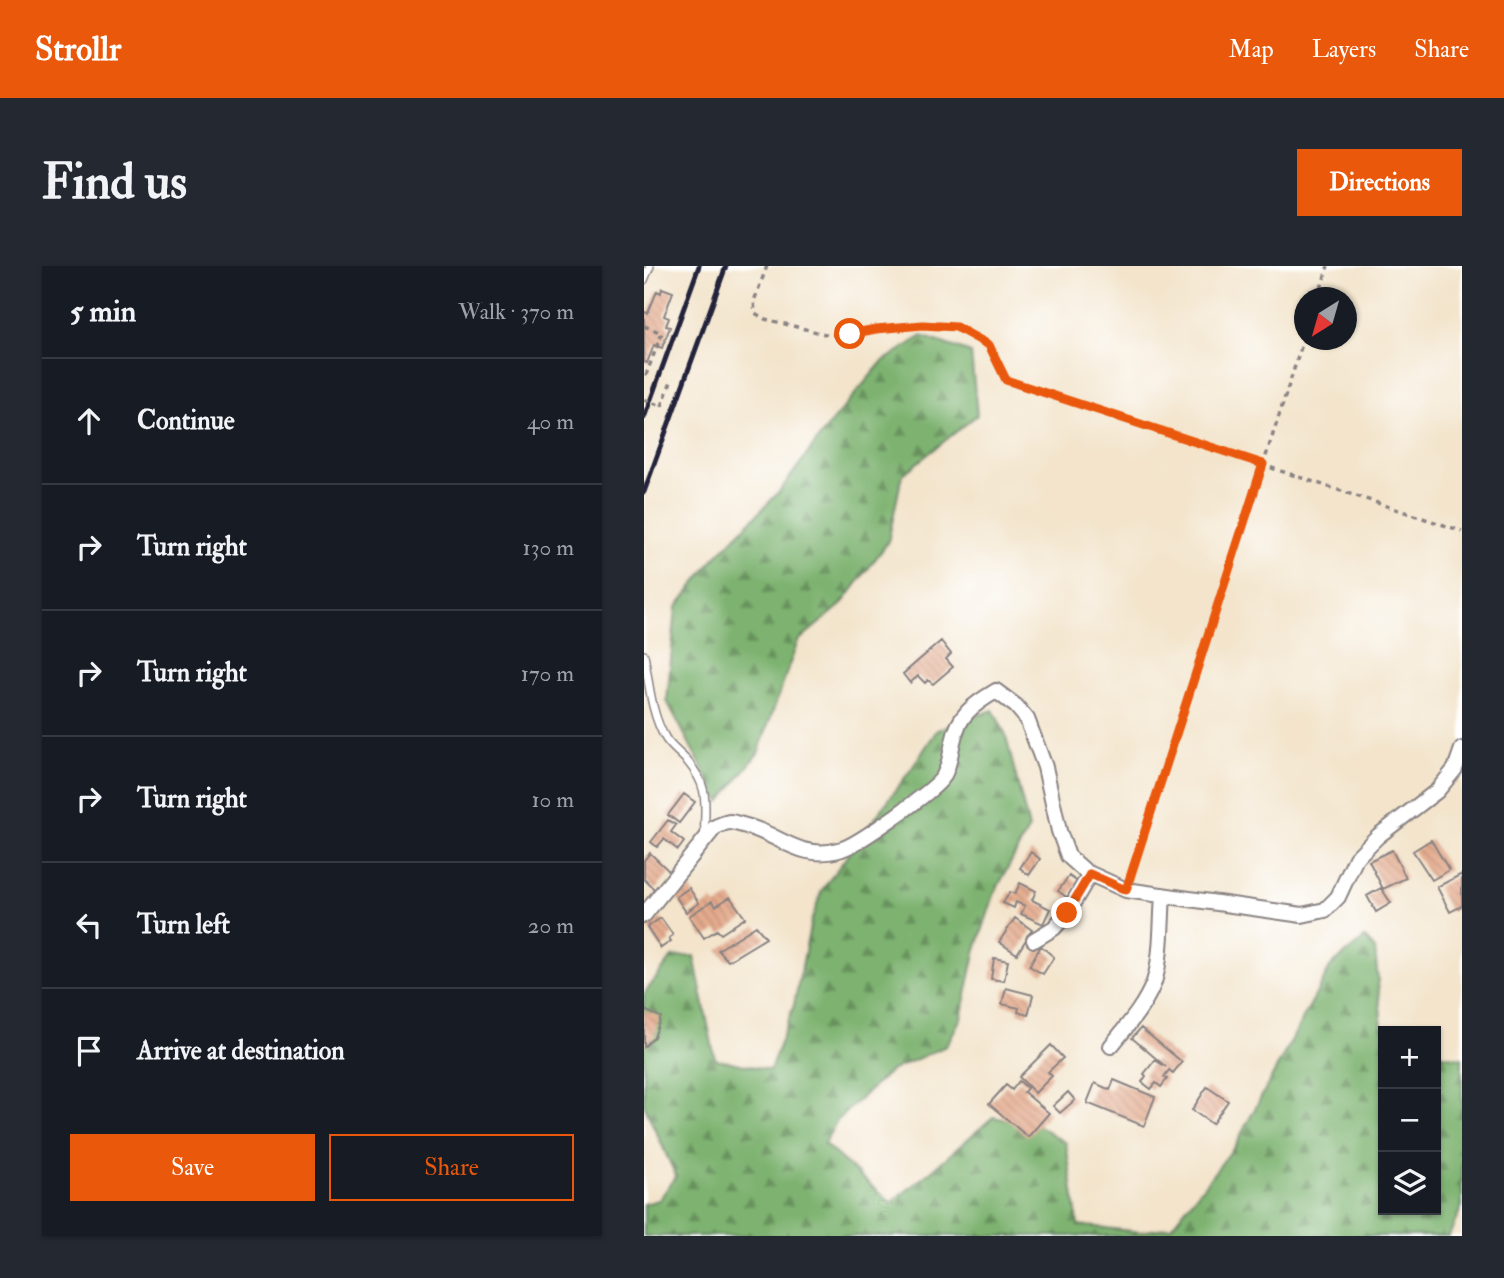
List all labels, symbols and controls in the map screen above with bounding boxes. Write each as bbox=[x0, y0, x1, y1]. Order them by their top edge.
text: Strollr bbox=[35, 29, 121, 70]
text: Map bbox=[1229, 34, 1274, 65]
text: Layers bbox=[1312, 34, 1376, 65]
text: Share bbox=[1414, 34, 1469, 65]
button: Directions bbox=[1297, 149, 1462, 216]
text: Find us bbox=[42, 152, 187, 213]
north arrow bbox=[1294, 287, 1357, 350]
text: 5 min bbox=[70, 293, 136, 330]
text: Walk · 370 m bbox=[458, 297, 574, 326]
route start bbox=[834, 318, 865, 349]
icon: ahead bbox=[70, 402, 108, 440]
text: Continue bbox=[137, 405, 235, 437]
text: 40 m bbox=[527, 407, 574, 436]
icon: right bbox=[70, 528, 108, 566]
text: Turn right bbox=[137, 531, 247, 563]
text: 130 m bbox=[522, 533, 574, 562]
icon: right bbox=[70, 654, 108, 692]
text: Turn right bbox=[137, 657, 247, 689]
text: 170 m bbox=[521, 659, 574, 688]
icon: right bbox=[70, 780, 108, 818]
text: Turn right bbox=[137, 783, 247, 815]
text: 10 m bbox=[531, 785, 574, 814]
route end bbox=[1051, 897, 1082, 928]
icon: left bbox=[70, 906, 108, 944]
text: Turn left bbox=[137, 909, 230, 941]
text: 20 m bbox=[528, 911, 574, 940]
map controls bbox=[1378, 1026, 1441, 1215]
button: + bbox=[1378, 1026, 1441, 1089]
icon: arrive bbox=[70, 1032, 108, 1070]
text: Arrive at destination bbox=[137, 1035, 345, 1067]
button: − bbox=[1378, 1089, 1441, 1152]
button: Save bbox=[70, 1134, 315, 1201]
button: Share bbox=[329, 1134, 574, 1201]
button: layers bbox=[1378, 1152, 1441, 1215]

